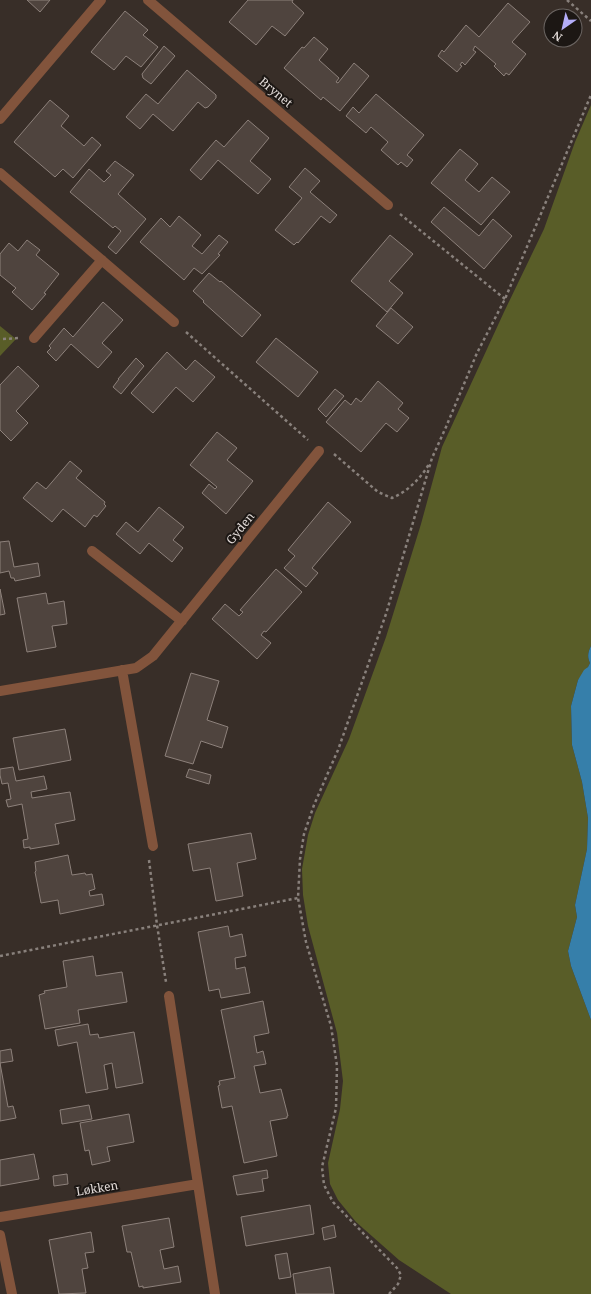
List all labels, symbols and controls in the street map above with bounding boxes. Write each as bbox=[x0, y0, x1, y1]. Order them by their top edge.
north arrow bbox=[543, 8, 583, 48]
text: N bbox=[549, 28, 565, 45]
street label: Brynet bbox=[256, 73, 296, 111]
street label: Gyden bbox=[222, 508, 258, 548]
street label: Løkken bbox=[75, 1176, 119, 1200]

